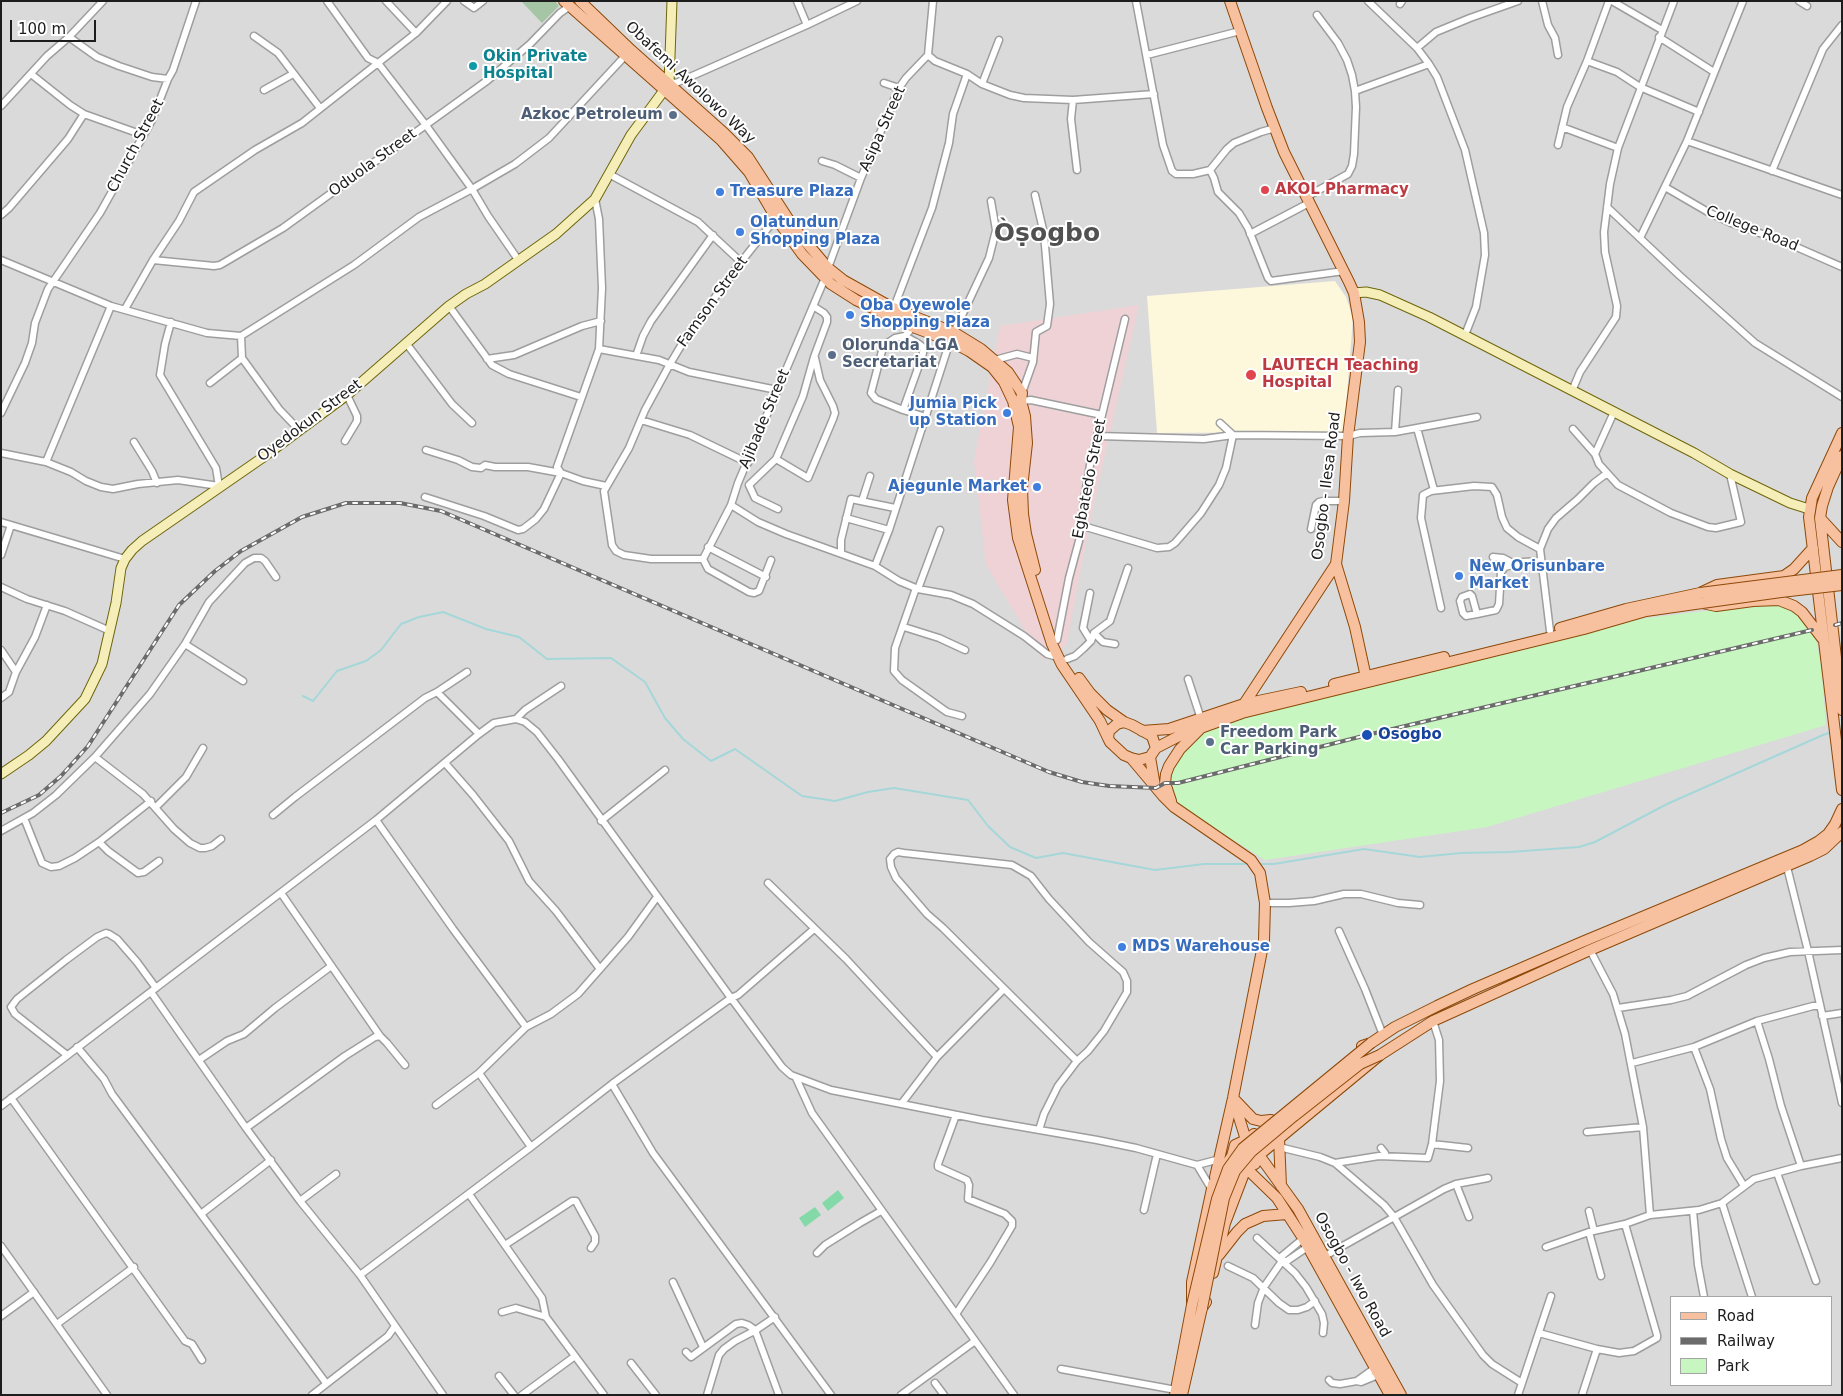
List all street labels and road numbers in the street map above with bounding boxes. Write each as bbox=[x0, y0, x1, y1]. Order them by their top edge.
street label: Obafemi Awolowo Way bbox=[621, 18, 759, 148]
street label: Asipa Street bbox=[856, 84, 910, 174]
street label: Church Street bbox=[104, 96, 168, 196]
street label: Oduola Street bbox=[326, 125, 420, 201]
street label: College Road bbox=[1703, 202, 1801, 256]
street label: Famson Street bbox=[674, 253, 752, 351]
street label: Ajibade Street bbox=[736, 367, 794, 471]
street label: Oyedokun Street bbox=[254, 376, 366, 466]
street label: Osogbo - Ilesa Road bbox=[1309, 411, 1345, 561]
street label: Egbatedo Street bbox=[1070, 417, 1110, 541]
street label: Osogbo - Iwo Road bbox=[1310, 1209, 1394, 1341]

